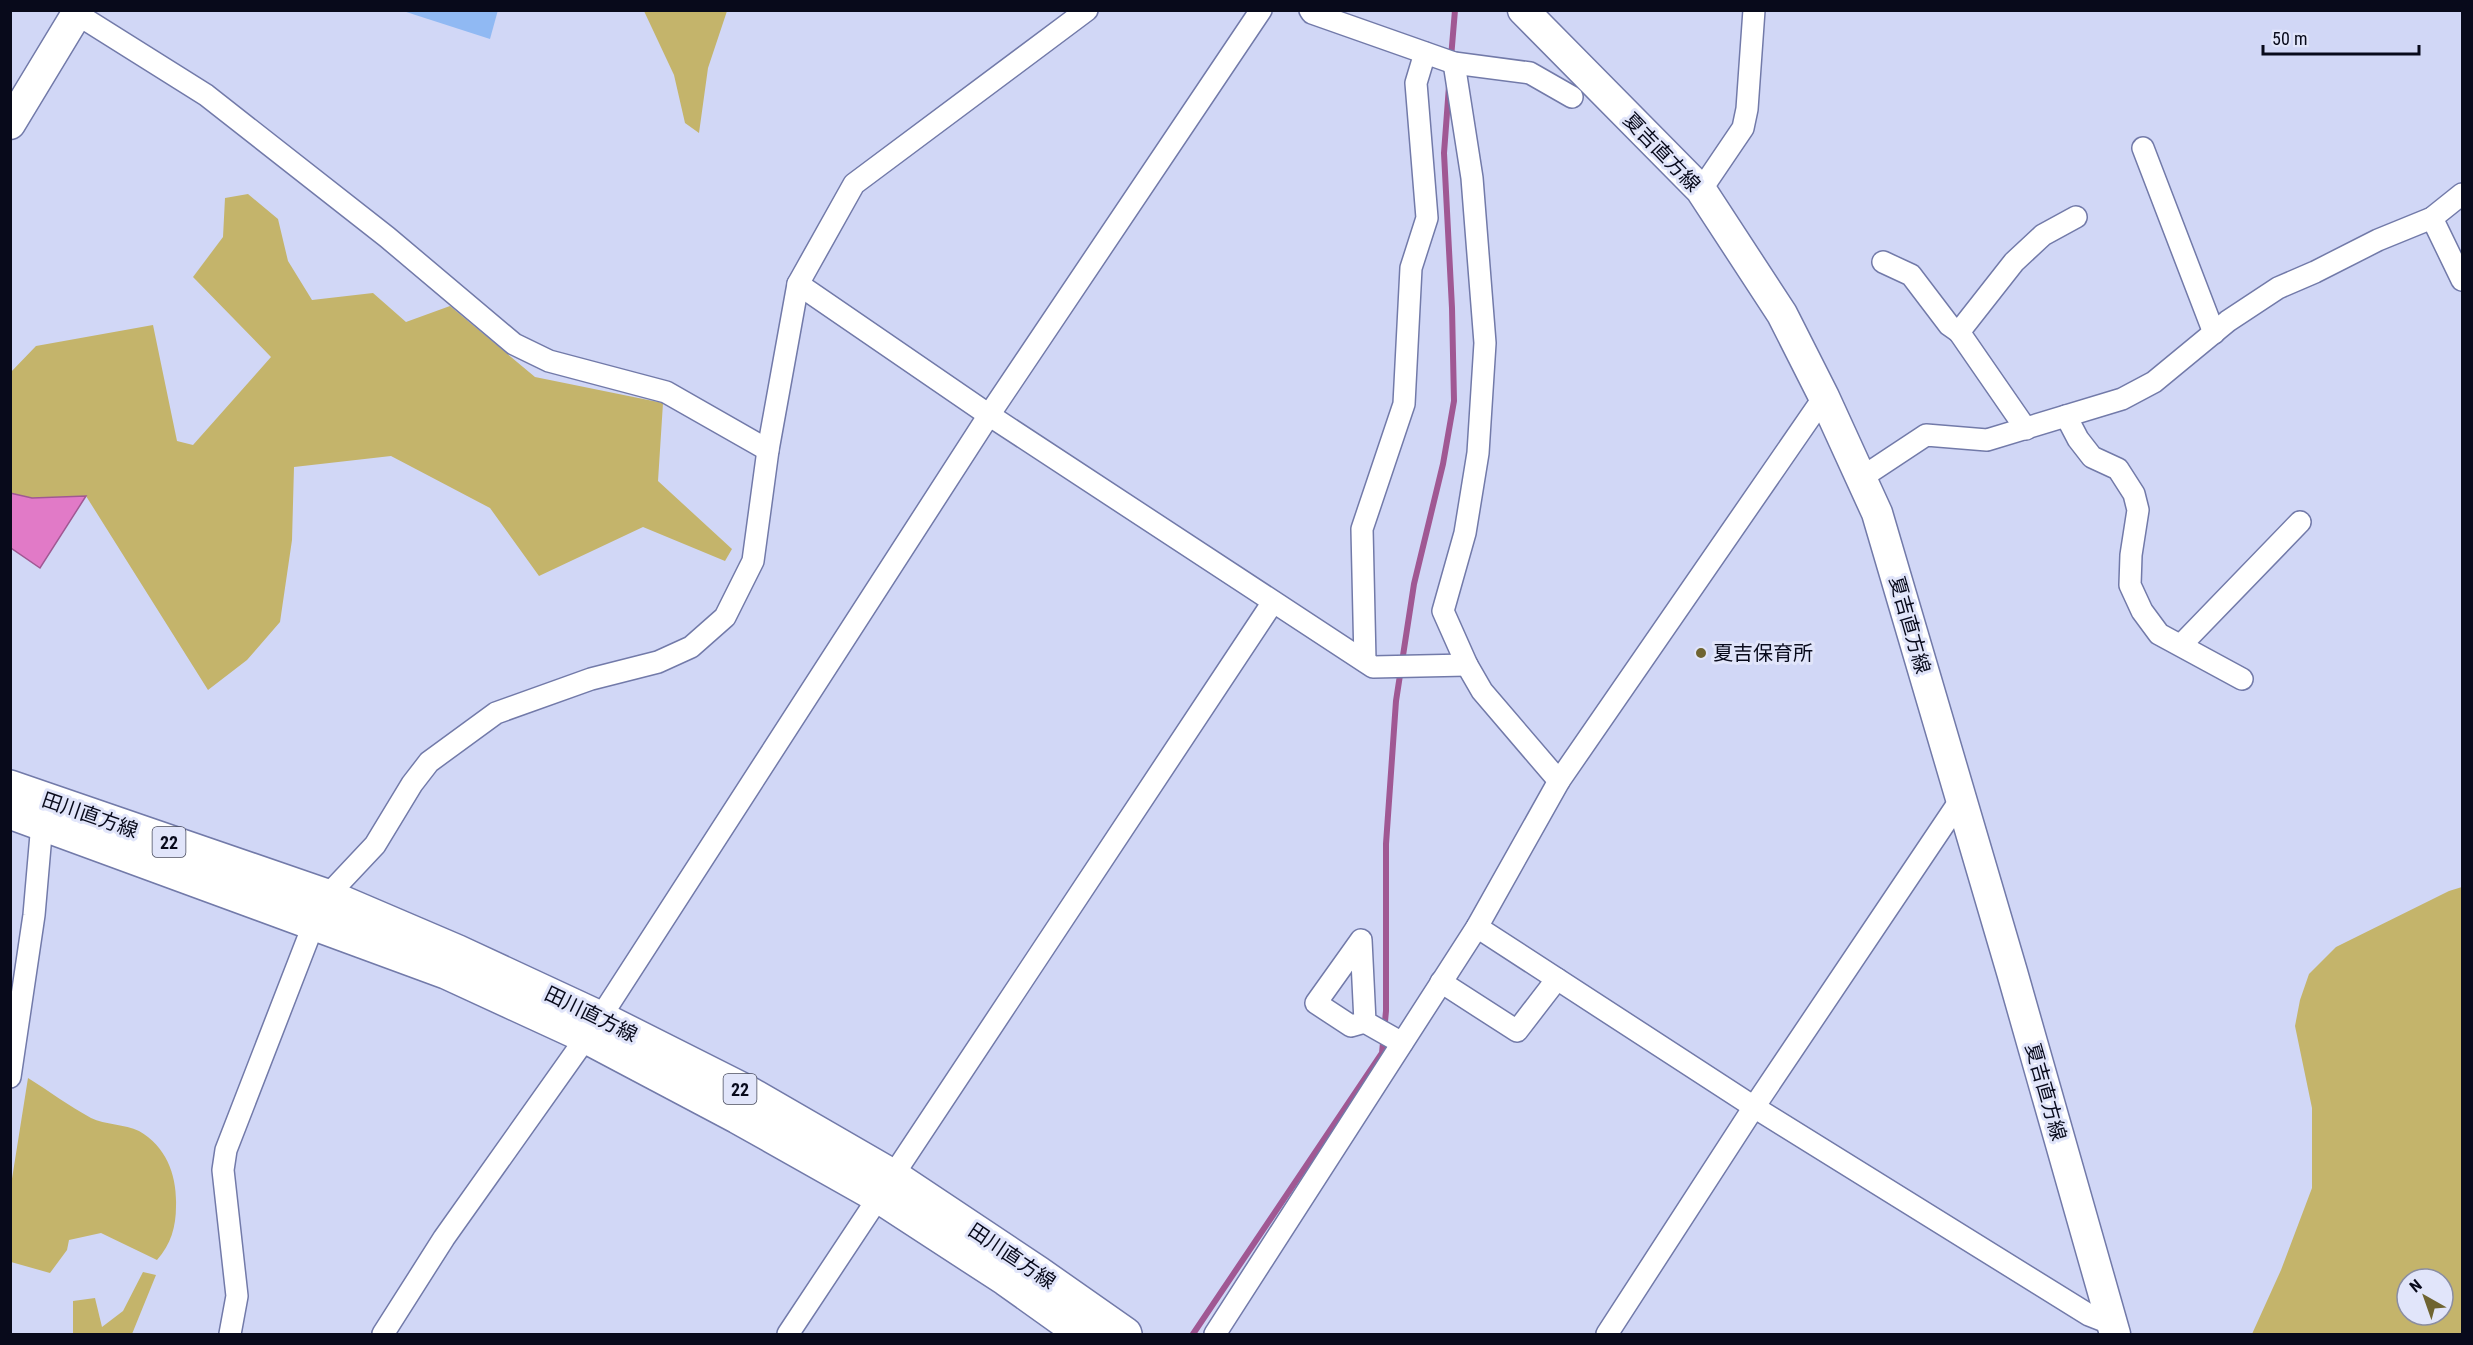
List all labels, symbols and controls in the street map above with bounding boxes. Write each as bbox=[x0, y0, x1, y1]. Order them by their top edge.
scale bar bbox=[2263, 18, 2419, 56]
text: 50 m bbox=[2272, 28, 2307, 49]
street label: 夏吉直方線 bbox=[1619, 108, 1705, 196]
street label: 夏吉直方線 bbox=[1885, 574, 1935, 676]
place label: 夏吉保育所 bbox=[1713, 641, 1813, 665]
marker: 夏吉保育所 bbox=[1694, 646, 1708, 660]
street label: 田川直方線 bbox=[39, 787, 141, 843]
road number: 22 bbox=[152, 827, 186, 857]
street label: 田川直方線 bbox=[541, 981, 641, 1047]
street label: 夏吉直方線 bbox=[2021, 1041, 2071, 1143]
road number: 22 bbox=[724, 1074, 756, 1104]
street label: 田川直方線 bbox=[964, 1218, 1060, 1294]
north arrow bbox=[2395, 1267, 2455, 1327]
text: N bbox=[2406, 1275, 2426, 1296]

